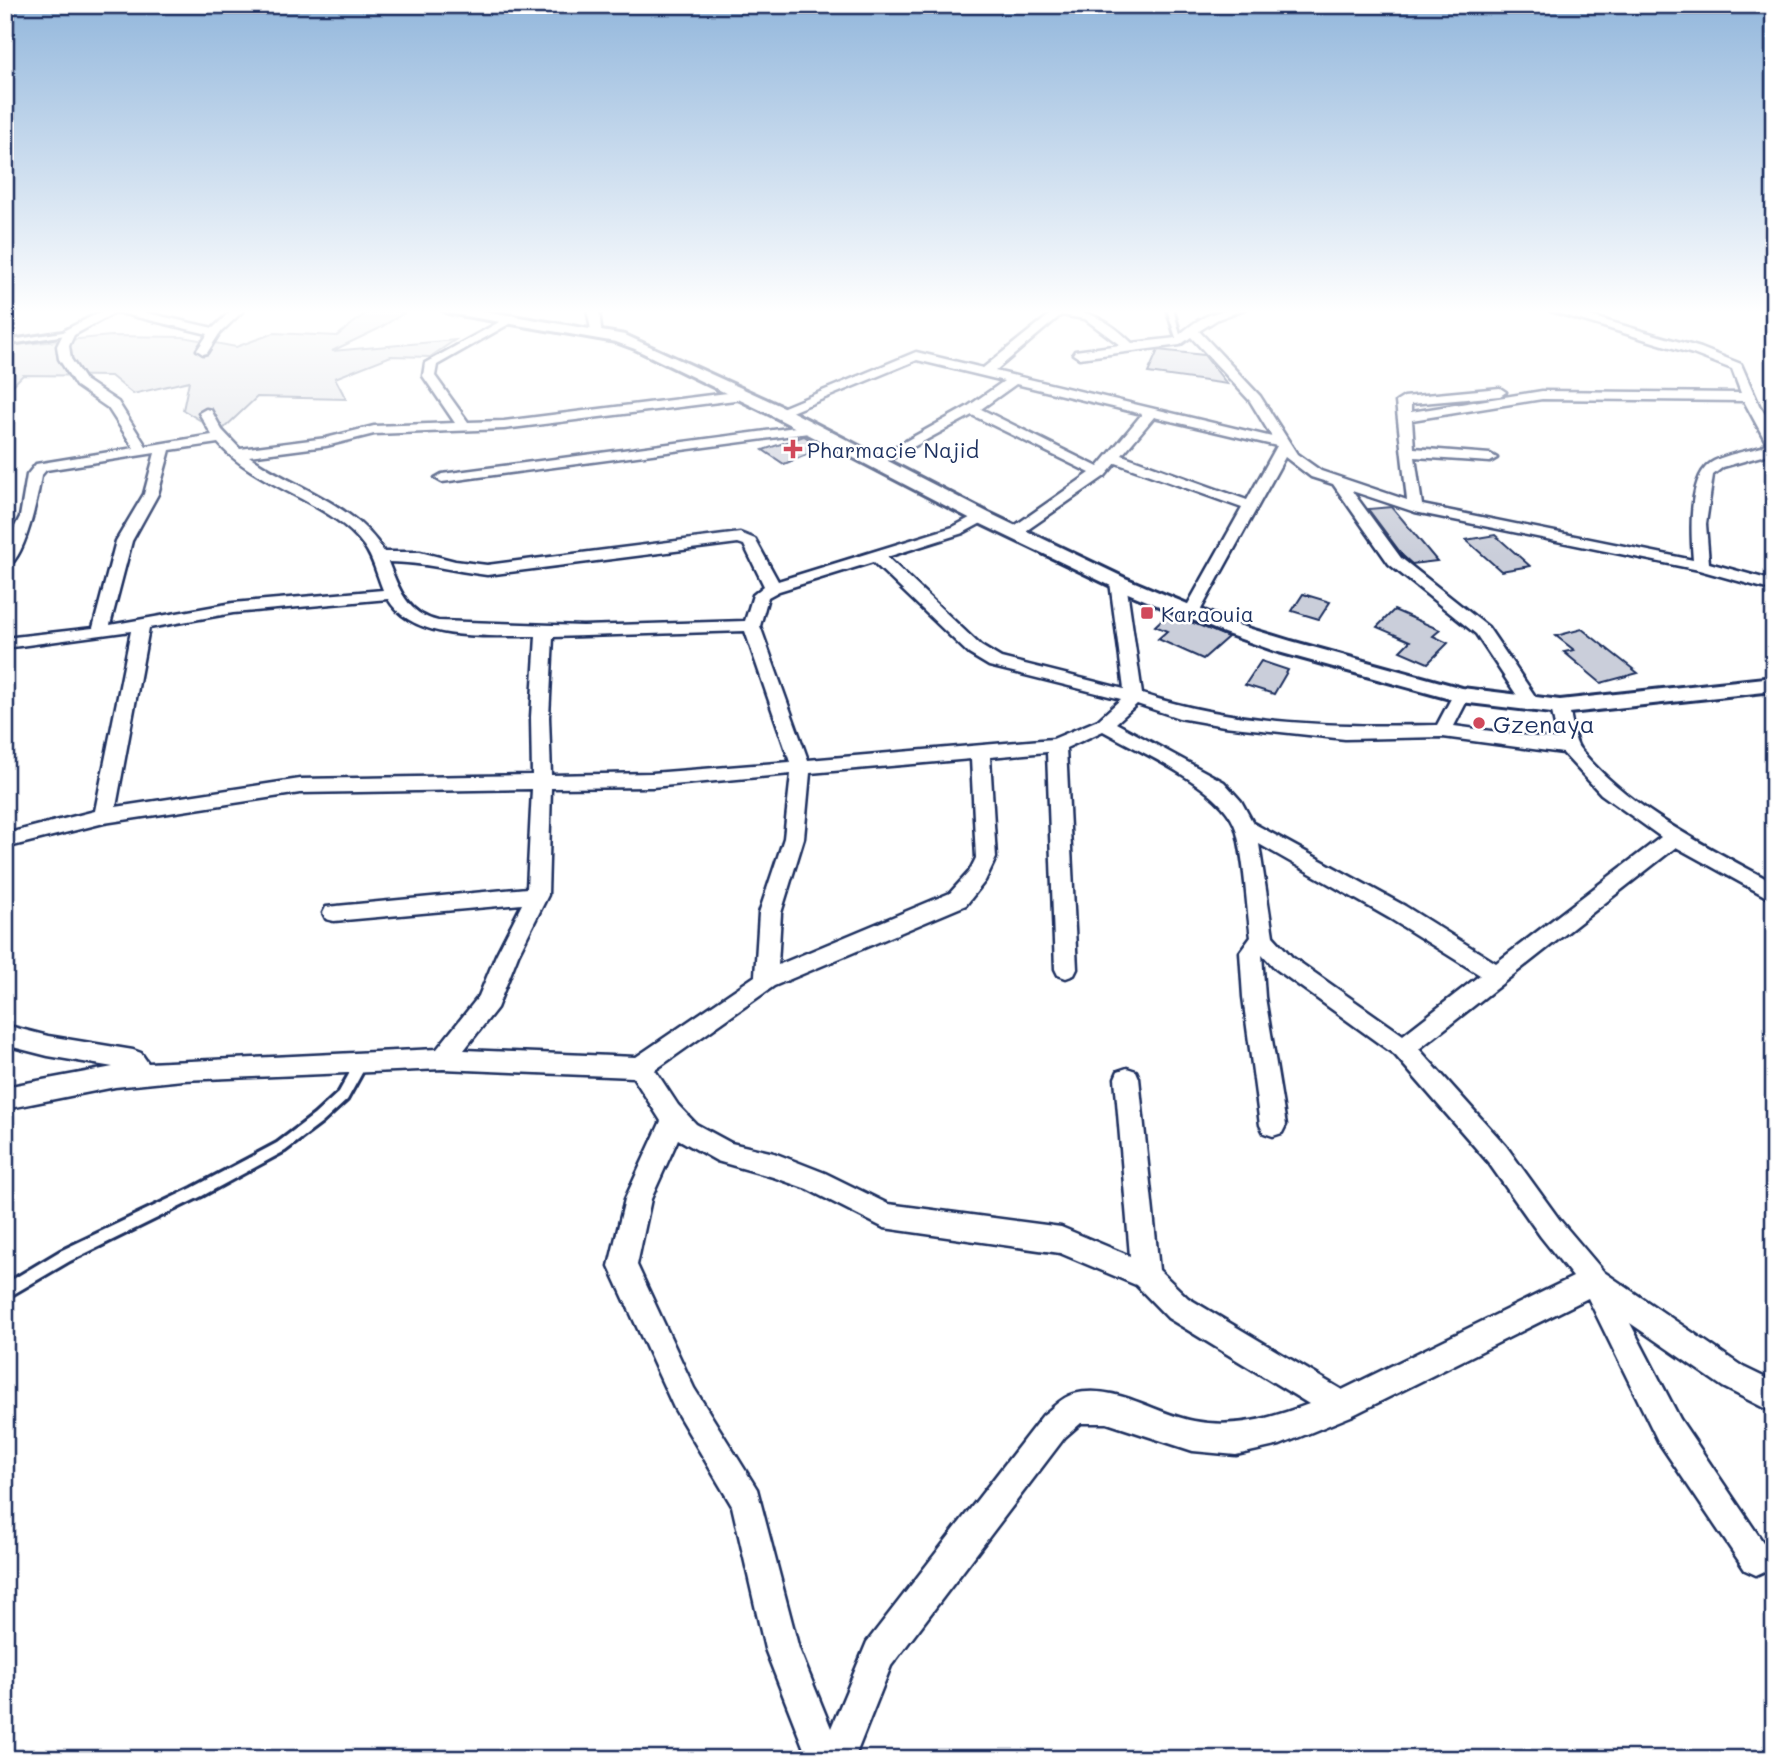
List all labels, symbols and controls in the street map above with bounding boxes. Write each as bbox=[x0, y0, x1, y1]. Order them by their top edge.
place label: Pharmacie Najid bbox=[807, 436, 979, 463]
marker: Pharmacie Najid bbox=[785, 441, 801, 457]
place label: Karaouia bbox=[1161, 600, 1254, 627]
marker: Karaouia bbox=[1139, 605, 1155, 621]
place label: Gzenaya bbox=[1493, 708, 1595, 739]
marker: Gzenaya bbox=[1471, 715, 1487, 731]

